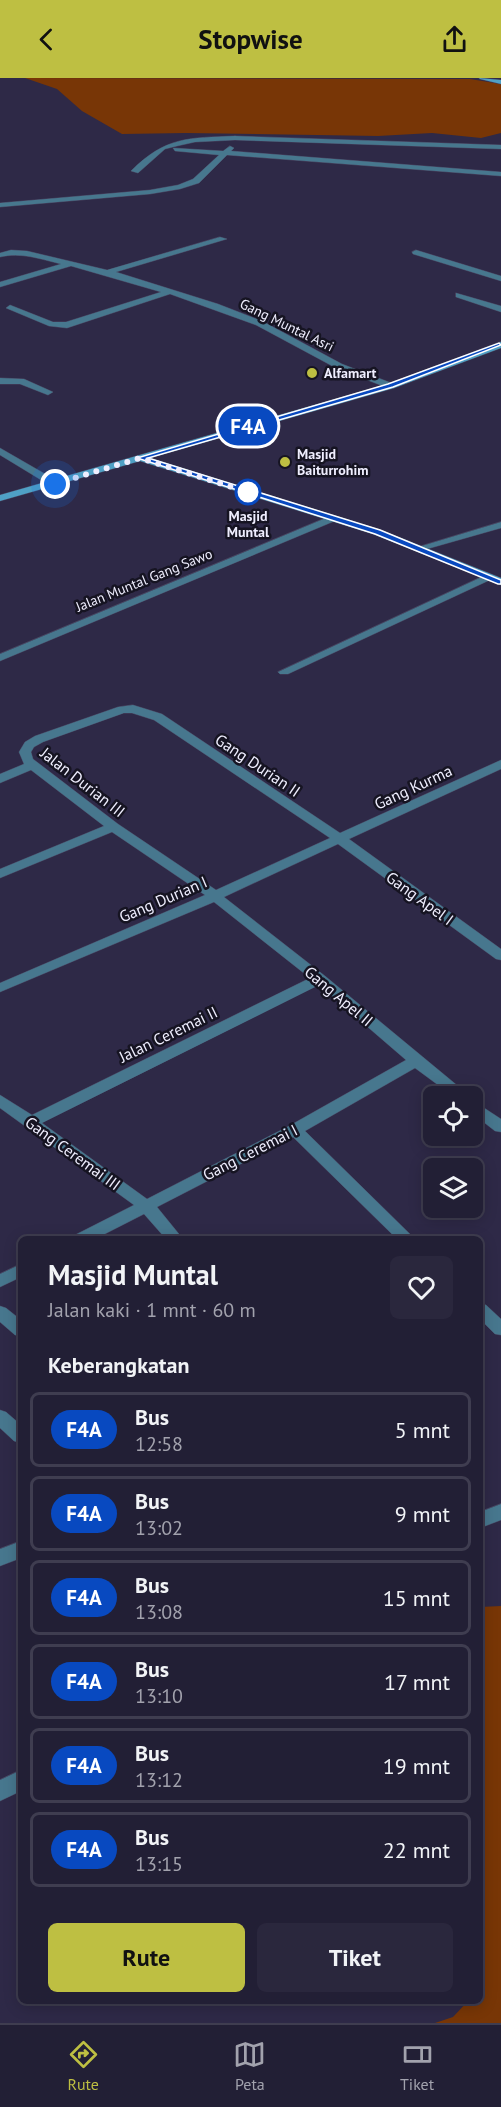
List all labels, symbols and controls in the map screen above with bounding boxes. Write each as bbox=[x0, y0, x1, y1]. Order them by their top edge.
text: Stopwise bbox=[198, 22, 303, 56]
icon: back bbox=[30, 23, 63, 56]
icon: share bbox=[438, 23, 471, 56]
street label: Gang Muntal Asri bbox=[237, 294, 337, 356]
place label: Alfamart bbox=[324, 364, 377, 382]
marker: Alfamart bbox=[305, 366, 319, 380]
line badge: F4A bbox=[214, 406, 282, 446]
text: F4A bbox=[230, 413, 266, 440]
place label: Masjid Baiturrohim bbox=[297, 445, 368, 479]
marker: Masjid Baiturrohim bbox=[278, 455, 292, 469]
your location bbox=[40, 469, 70, 499]
marker: Masjid Muntal bbox=[235, 479, 261, 505]
place label: Masjid Muntal bbox=[227, 507, 270, 541]
street label: Jalan Muntal Gang Sawo bbox=[72, 544, 215, 616]
street label: Gang Durian II bbox=[212, 729, 304, 801]
street label: Jalan Durian III bbox=[36, 742, 129, 821]
street label: Gang Kurma bbox=[371, 760, 455, 814]
street label: Gang Apel I bbox=[382, 867, 458, 929]
street label: Gang Durian I bbox=[116, 871, 210, 927]
street label: Gang Apel II bbox=[301, 962, 377, 1030]
street label: Jalan Ceremai II bbox=[114, 1001, 221, 1067]
map controls bbox=[423, 1086, 483, 1218]
button: locate bbox=[423, 1086, 483, 1146]
street label: Gang Ceremai III bbox=[21, 1112, 125, 1194]
street label: Gang Ceremai I bbox=[199, 1120, 301, 1184]
button: layers bbox=[423, 1158, 483, 1218]
text: Masjid Muntal bbox=[48, 1256, 218, 1293]
button: heart bbox=[390, 1256, 453, 1319]
text: Jalan kaki · 1 mnt · 60 m bbox=[48, 1297, 256, 1323]
text: Keberangkatan bbox=[48, 1351, 189, 1379]
text: Bus bbox=[135, 1403, 169, 1431]
text: F4A bbox=[66, 1416, 102, 1443]
text: 5 mnt bbox=[395, 1416, 450, 1444]
text: 12:58 bbox=[135, 1431, 183, 1457]
text: Bus bbox=[135, 1487, 169, 1515]
text: F4A bbox=[66, 1500, 102, 1527]
text: 9 mnt bbox=[395, 1500, 450, 1528]
text: 13:02 bbox=[135, 1515, 183, 1541]
text: Bus bbox=[135, 1571, 169, 1599]
text: F4A bbox=[66, 1584, 102, 1611]
text: 15 mnt bbox=[383, 1584, 450, 1612]
text: 13:08 bbox=[135, 1599, 183, 1625]
text: Bus bbox=[135, 1655, 169, 1683]
text: F4A bbox=[66, 1668, 102, 1695]
text: 17 mnt bbox=[384, 1668, 450, 1696]
text: 13:10 bbox=[135, 1683, 183, 1709]
text: Bus bbox=[135, 1739, 169, 1767]
text: F4A bbox=[66, 1752, 102, 1779]
text: 19 mnt bbox=[383, 1752, 450, 1780]
text: 13:12 bbox=[135, 1767, 183, 1793]
text: Bus bbox=[135, 1823, 169, 1851]
text: F4A bbox=[66, 1836, 102, 1863]
text: 22 mnt bbox=[383, 1836, 450, 1864]
text: 13:15 bbox=[135, 1851, 183, 1877]
button: Rute bbox=[48, 1923, 245, 1992]
button: Tiket bbox=[257, 1923, 453, 1992]
tab: Rute bbox=[67, 2038, 100, 2094]
tab: Peta bbox=[233, 2038, 266, 2094]
tab: Tiket bbox=[400, 2038, 434, 2094]

